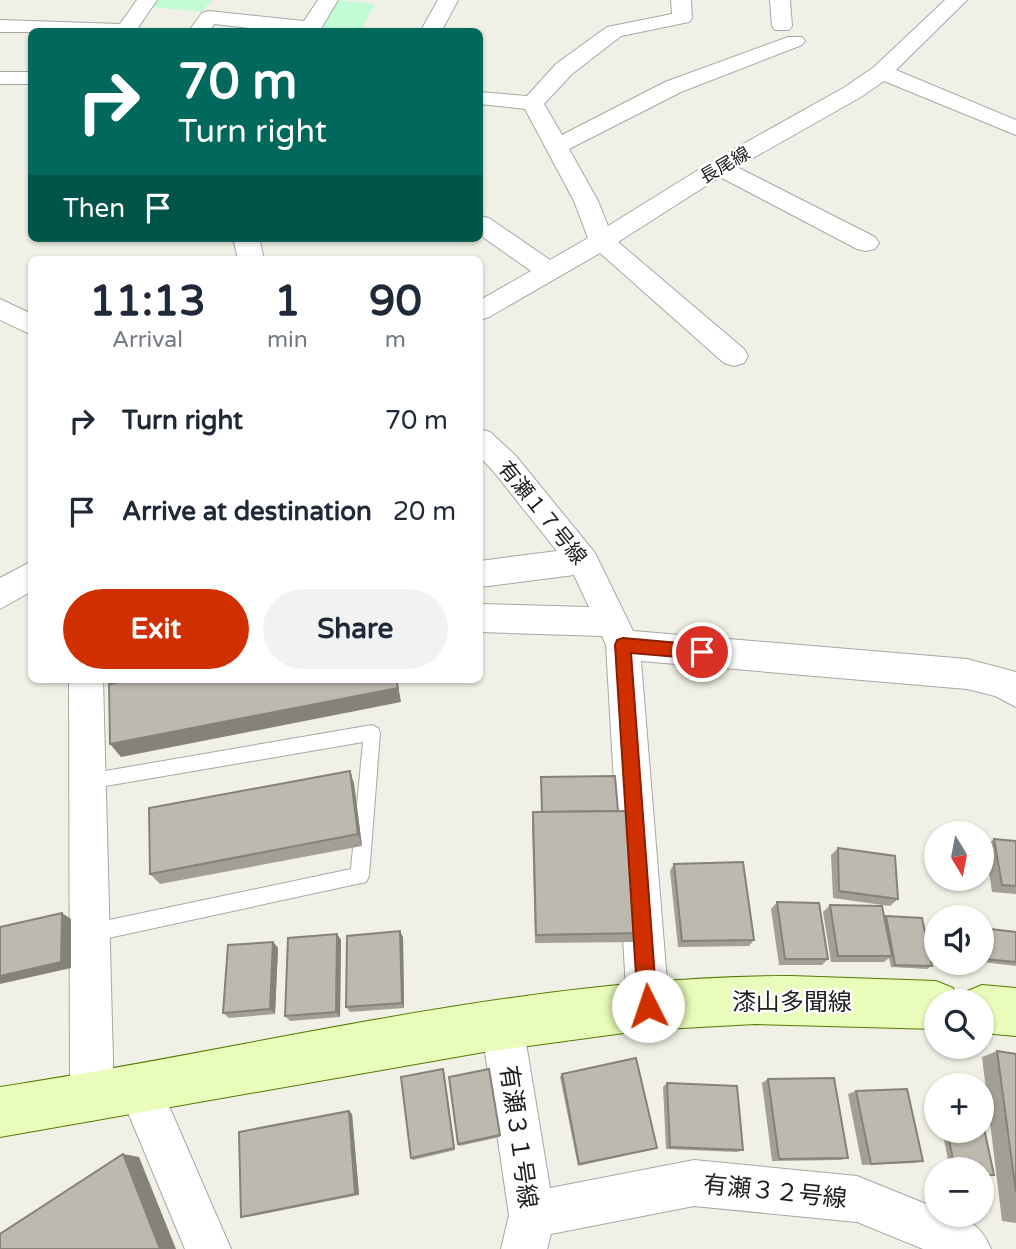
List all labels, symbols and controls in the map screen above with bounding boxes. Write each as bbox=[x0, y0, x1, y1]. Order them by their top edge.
text: 70 m bbox=[178, 53, 297, 112]
icon: right bbox=[63, 56, 154, 147]
text: Turn right bbox=[178, 113, 327, 151]
street label: 長尾線 bbox=[696, 142, 754, 188]
icon: arrive bbox=[139, 189, 177, 227]
text: Then bbox=[63, 193, 125, 224]
text: 11:13 bbox=[89, 276, 206, 327]
text: 1 bbox=[274, 276, 301, 327]
text: 90 bbox=[369, 276, 422, 327]
text: Arrival bbox=[112, 326, 183, 354]
text: min bbox=[267, 326, 308, 354]
text: m bbox=[385, 326, 406, 354]
icon: right bbox=[63, 402, 101, 440]
text: Turn right bbox=[122, 405, 243, 436]
text: 70 m bbox=[385, 405, 448, 436]
street label: 有瀬１７号線 bbox=[493, 456, 591, 570]
icon: arrive bbox=[63, 493, 101, 531]
text: Arrive at destination bbox=[122, 496, 372, 527]
text: 20 m bbox=[393, 496, 456, 527]
button: Exit bbox=[63, 589, 249, 669]
button: Share bbox=[263, 589, 448, 669]
pin bbox=[672, 622, 732, 682]
icon: arrive bbox=[683, 633, 721, 671]
north arrow bbox=[924, 821, 994, 891]
map controls bbox=[924, 821, 994, 1227]
button: sound bbox=[924, 905, 994, 975]
position arrow bbox=[611, 969, 685, 1043]
street label: 漆山多聞線 bbox=[732, 988, 852, 1017]
button: search bbox=[924, 989, 994, 1059]
street label: 有瀬３１号線 bbox=[494, 1064, 542, 1210]
button: + bbox=[924, 1073, 994, 1143]
button: − bbox=[924, 1157, 994, 1227]
street label: 有瀬３２号線 bbox=[702, 1170, 848, 1214]

